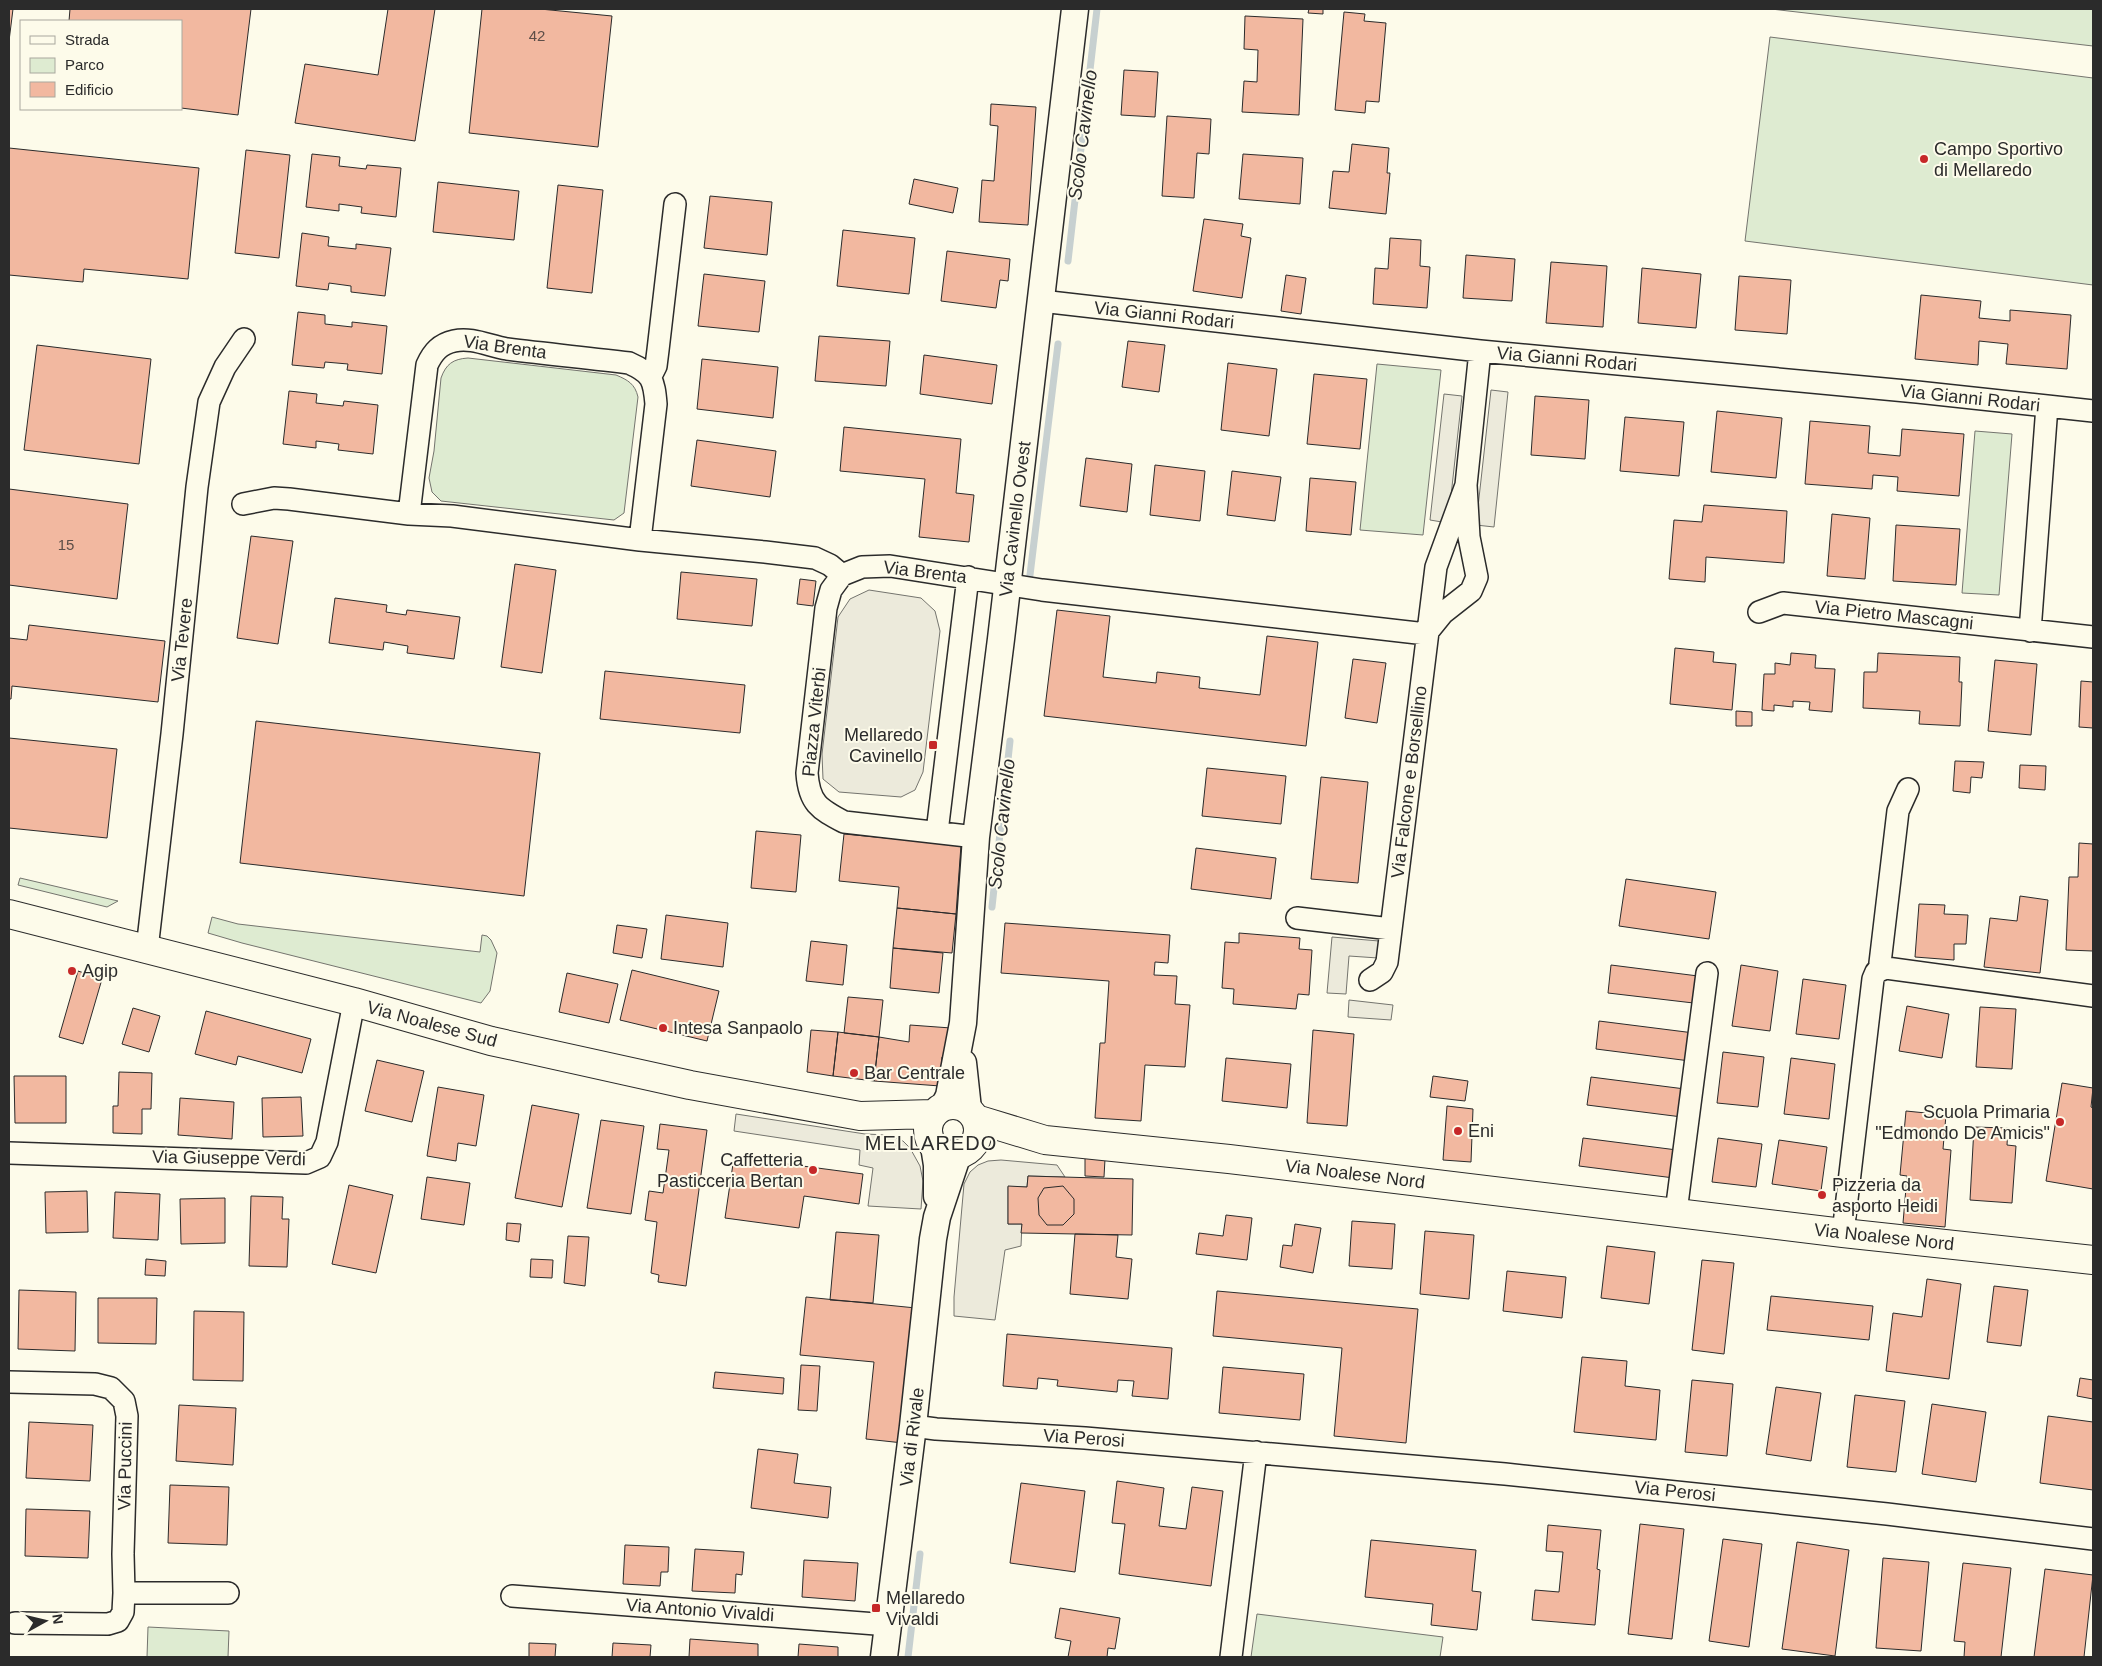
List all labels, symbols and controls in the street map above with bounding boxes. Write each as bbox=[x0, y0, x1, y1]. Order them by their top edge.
legend bbox=[20, 20, 182, 110]
house number: 42 bbox=[529, 27, 545, 44]
text: Strada bbox=[65, 31, 110, 48]
text: Parco bbox=[65, 56, 104, 73]
water label: Scolo Cavinello bbox=[1064, 69, 1101, 201]
text: Edificio bbox=[65, 81, 113, 98]
place label: Campo Sportivo di Mellaredo bbox=[1934, 139, 2063, 180]
marker: Campo Sportivo di Mellaredo bbox=[1918, 153, 1930, 165]
street label: Via Gianni Rodari bbox=[1093, 298, 1235, 332]
street label: Via Brenta bbox=[462, 331, 549, 363]
street label: Via Gianni Rodari bbox=[1496, 343, 1638, 375]
street label: Via Gianni Rodari bbox=[1899, 381, 2041, 415]
street label: Via Cavinello Ovest bbox=[996, 440, 1034, 598]
house number: 15 bbox=[58, 536, 74, 553]
street label: Via Brenta bbox=[882, 557, 969, 587]
street label: Via Tevere bbox=[168, 597, 196, 683]
street label: Via Pietro Mascagni bbox=[1814, 597, 1974, 633]
street label: Piazza Viterbi bbox=[798, 666, 830, 778]
street label: Via Falcone e Borsellino bbox=[1387, 685, 1431, 879]
place label: Mellaredo Cavinello bbox=[844, 725, 923, 766]
marker: Mellaredo Cavinello bbox=[927, 739, 939, 751]
water label: Scolo Cavinello bbox=[984, 758, 1019, 890]
place label: Agip bbox=[82, 961, 118, 981]
marker: Agip bbox=[66, 965, 78, 977]
street label: Via Noalese Sud bbox=[365, 997, 499, 1051]
place label: Intesa Sanpaolo bbox=[673, 1018, 803, 1038]
marker: Intesa Sanpaolo bbox=[657, 1022, 669, 1034]
place label: Bar Centrale bbox=[864, 1063, 965, 1083]
marker: Bar Centrale bbox=[848, 1067, 860, 1079]
place label: Scuola Primaria "Edmondo De Amicis" bbox=[1875, 1102, 2051, 1143]
marker: Scuola Primaria "Edmondo De Amicis" bbox=[2054, 1116, 2066, 1128]
place label: Eni bbox=[1468, 1121, 1494, 1141]
marker: Eni bbox=[1452, 1125, 1464, 1137]
district label: MELLAREDO bbox=[865, 1132, 997, 1154]
street label: Via Giuseppe Verdi bbox=[152, 1147, 306, 1169]
place label: Caffetteria Pasticceria Bertan bbox=[657, 1150, 804, 1191]
street label: Via Noalese Nord bbox=[1284, 1155, 1426, 1193]
marker: Caffetteria Pasticceria Bertan bbox=[807, 1164, 819, 1176]
place label: Pizzeria da asporto Heidi bbox=[1832, 1175, 1938, 1216]
marker: Pizzeria da asporto Heidi bbox=[1816, 1189, 1828, 1201]
street label: Via Noalese Nord bbox=[1813, 1220, 1955, 1254]
street label: Via di Rivale bbox=[896, 1386, 928, 1488]
street label: Via Puccini bbox=[114, 1421, 136, 1511]
street label: Via Perosi bbox=[1043, 1425, 1125, 1451]
street label: Via Perosi bbox=[1633, 1477, 1717, 1505]
place label: Mellaredo Vivaldi bbox=[886, 1588, 965, 1629]
street label: Via Antonio Vivaldi bbox=[625, 1595, 775, 1625]
north arrow bbox=[20, 1596, 70, 1646]
marker: Mellaredo Vivaldi bbox=[870, 1602, 882, 1614]
text: N bbox=[49, 1613, 67, 1625]

